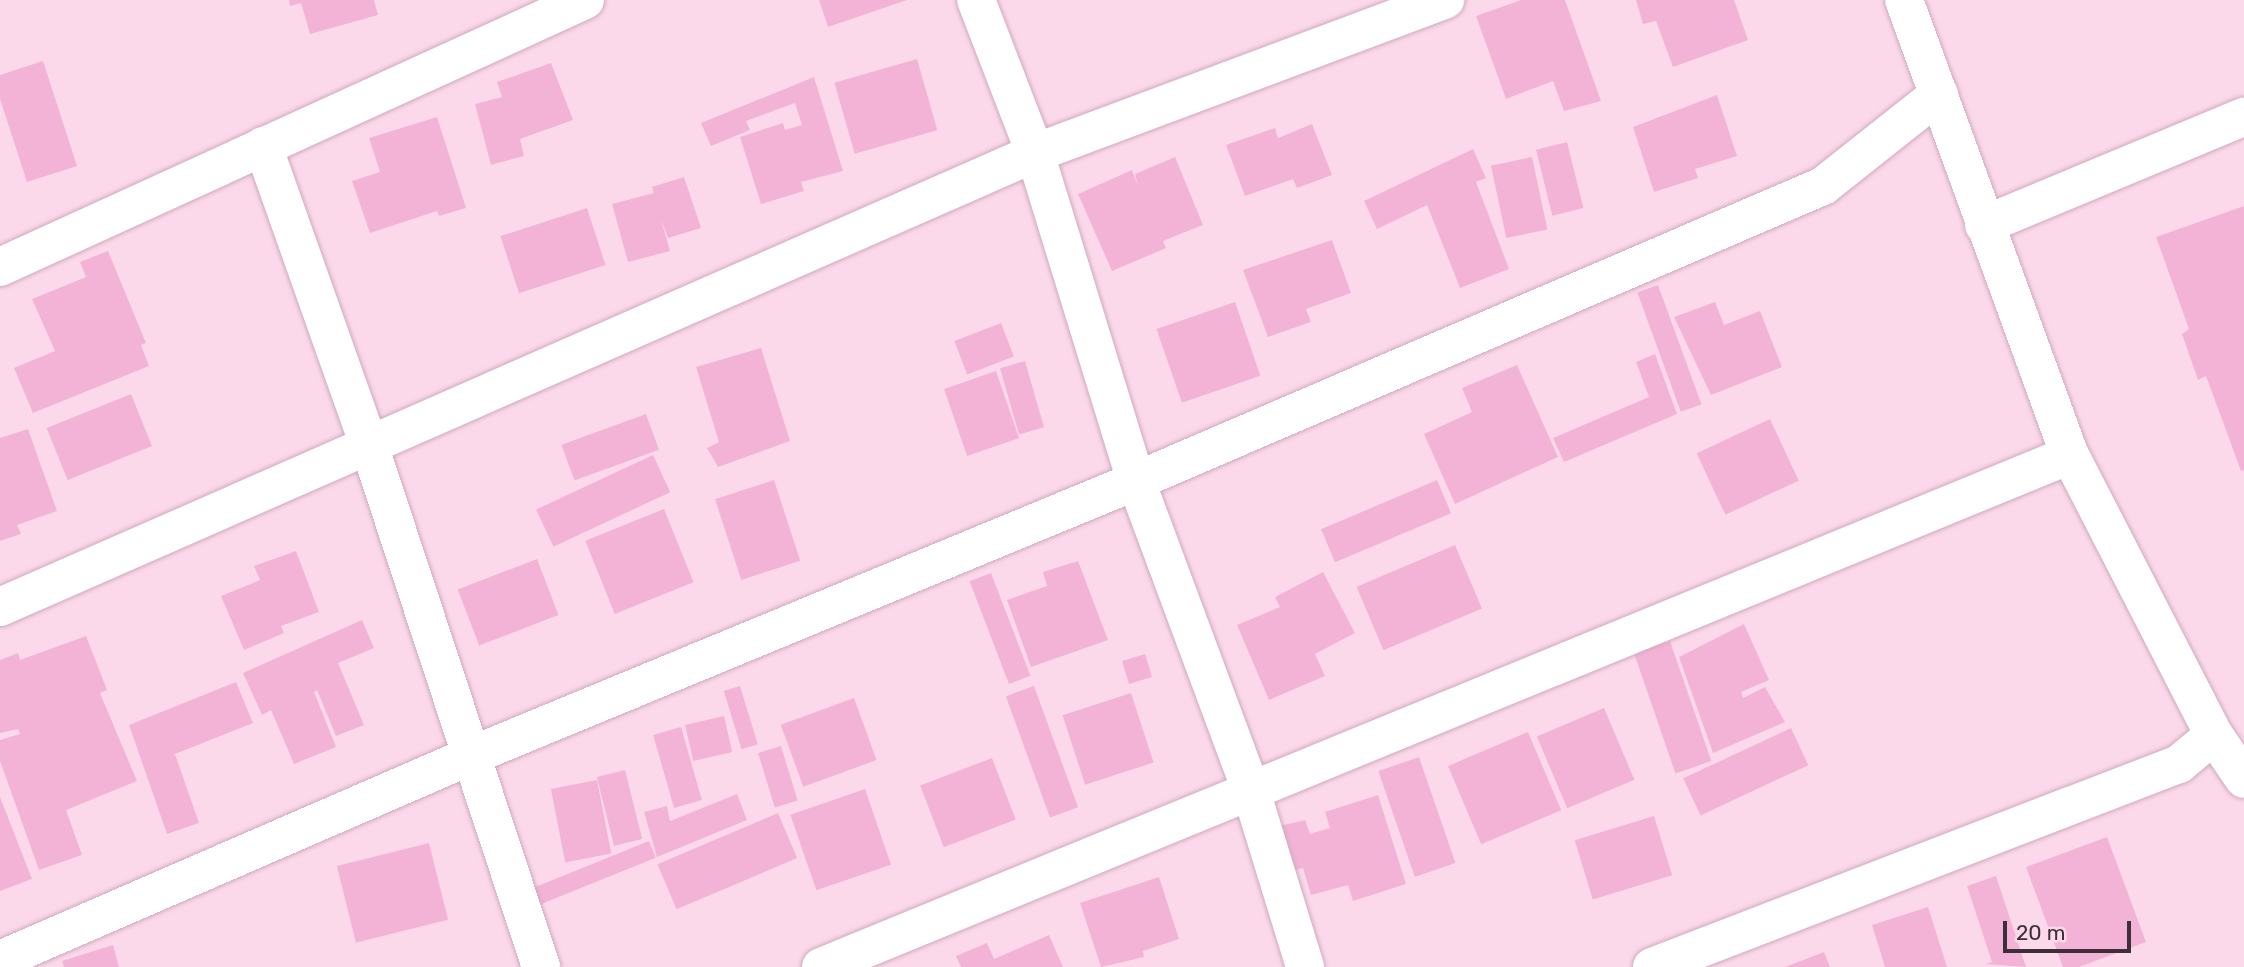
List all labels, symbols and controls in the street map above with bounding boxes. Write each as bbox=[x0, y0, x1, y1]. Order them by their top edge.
scale bar bbox=[2006, 908, 2134, 952]
text: 20 m bbox=[2016, 920, 2065, 945]

